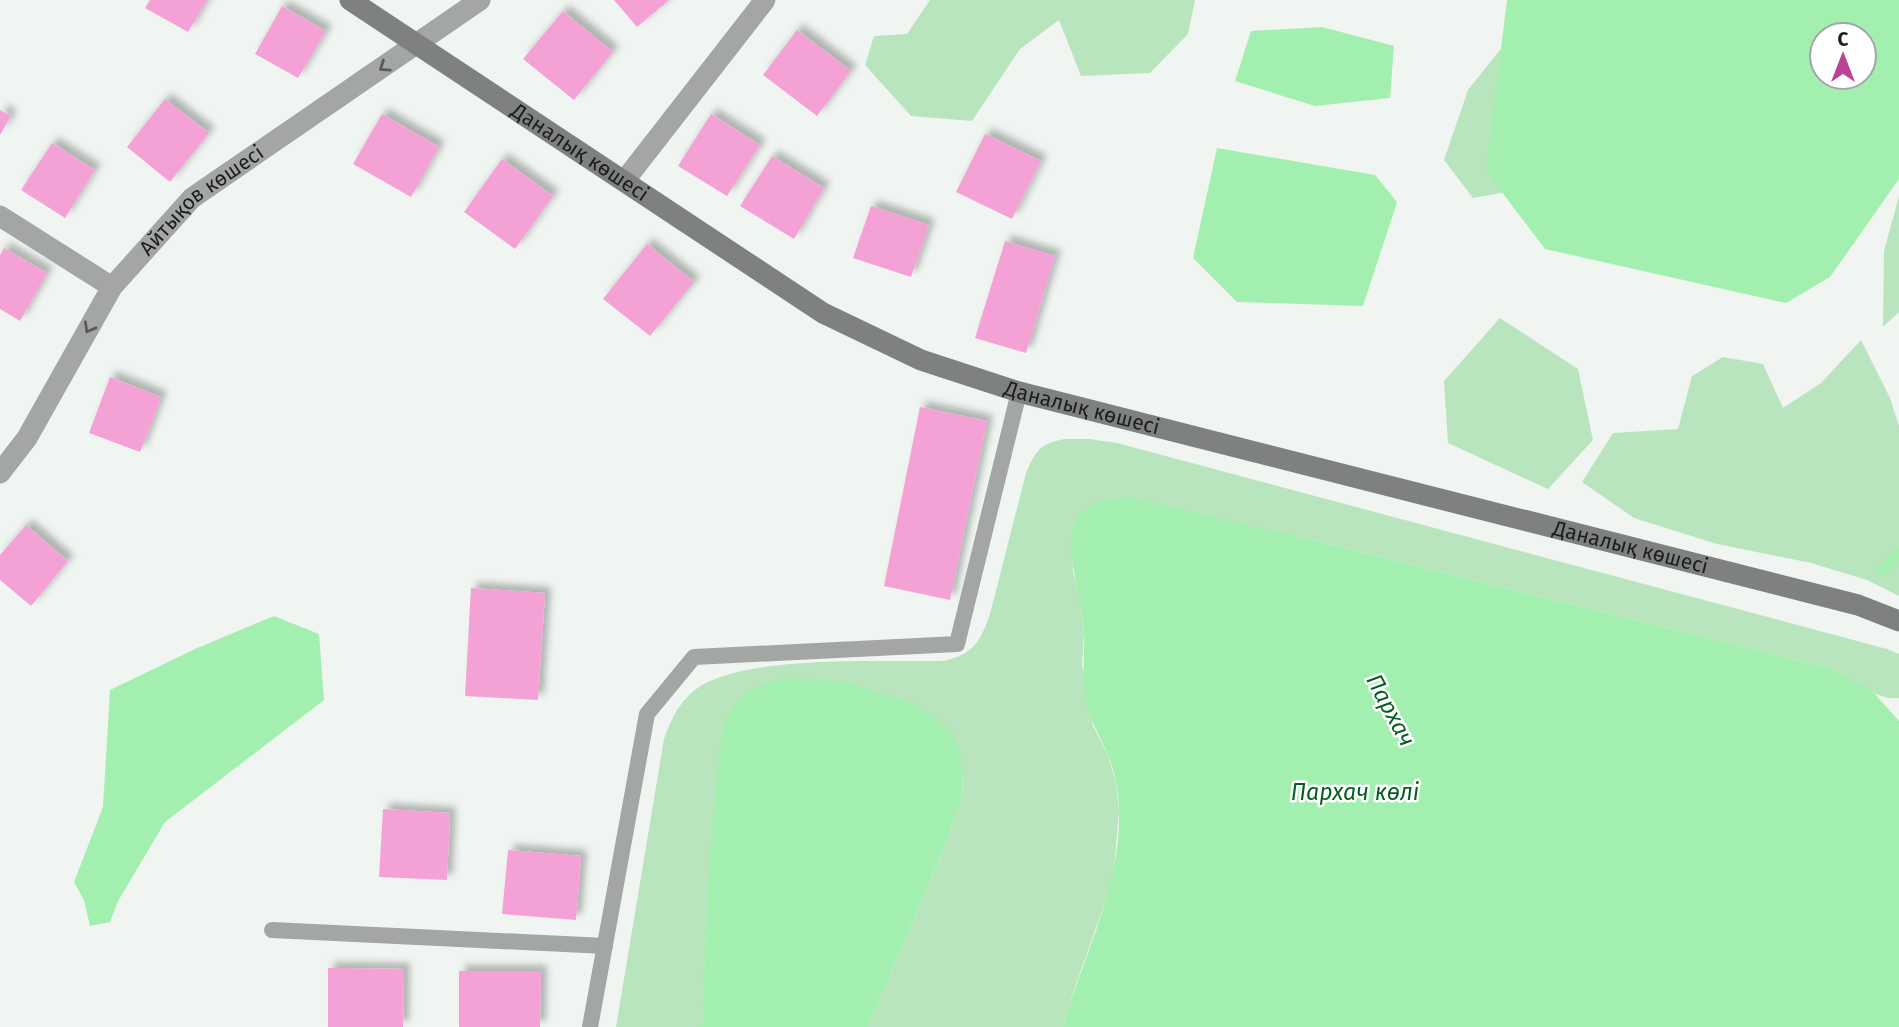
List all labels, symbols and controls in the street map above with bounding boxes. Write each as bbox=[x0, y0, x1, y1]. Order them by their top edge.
north arrow bbox=[1808, 21, 1878, 91]
text: С bbox=[1838, 28, 1849, 51]
one-way arrow bbox=[378, 59, 391, 72]
street label: Даналық көшесі bbox=[506, 97, 654, 207]
street label: Айтықов көшесі bbox=[134, 139, 269, 261]
one-way arrow bbox=[84, 320, 97, 333]
street label: Даналық көшесі bbox=[1000, 375, 1162, 440]
street label: Даналық көшесі bbox=[1549, 515, 1711, 579]
water label: Пархач bbox=[1360, 669, 1422, 751]
water label: Пархач көлі bbox=[1291, 778, 1420, 806]

